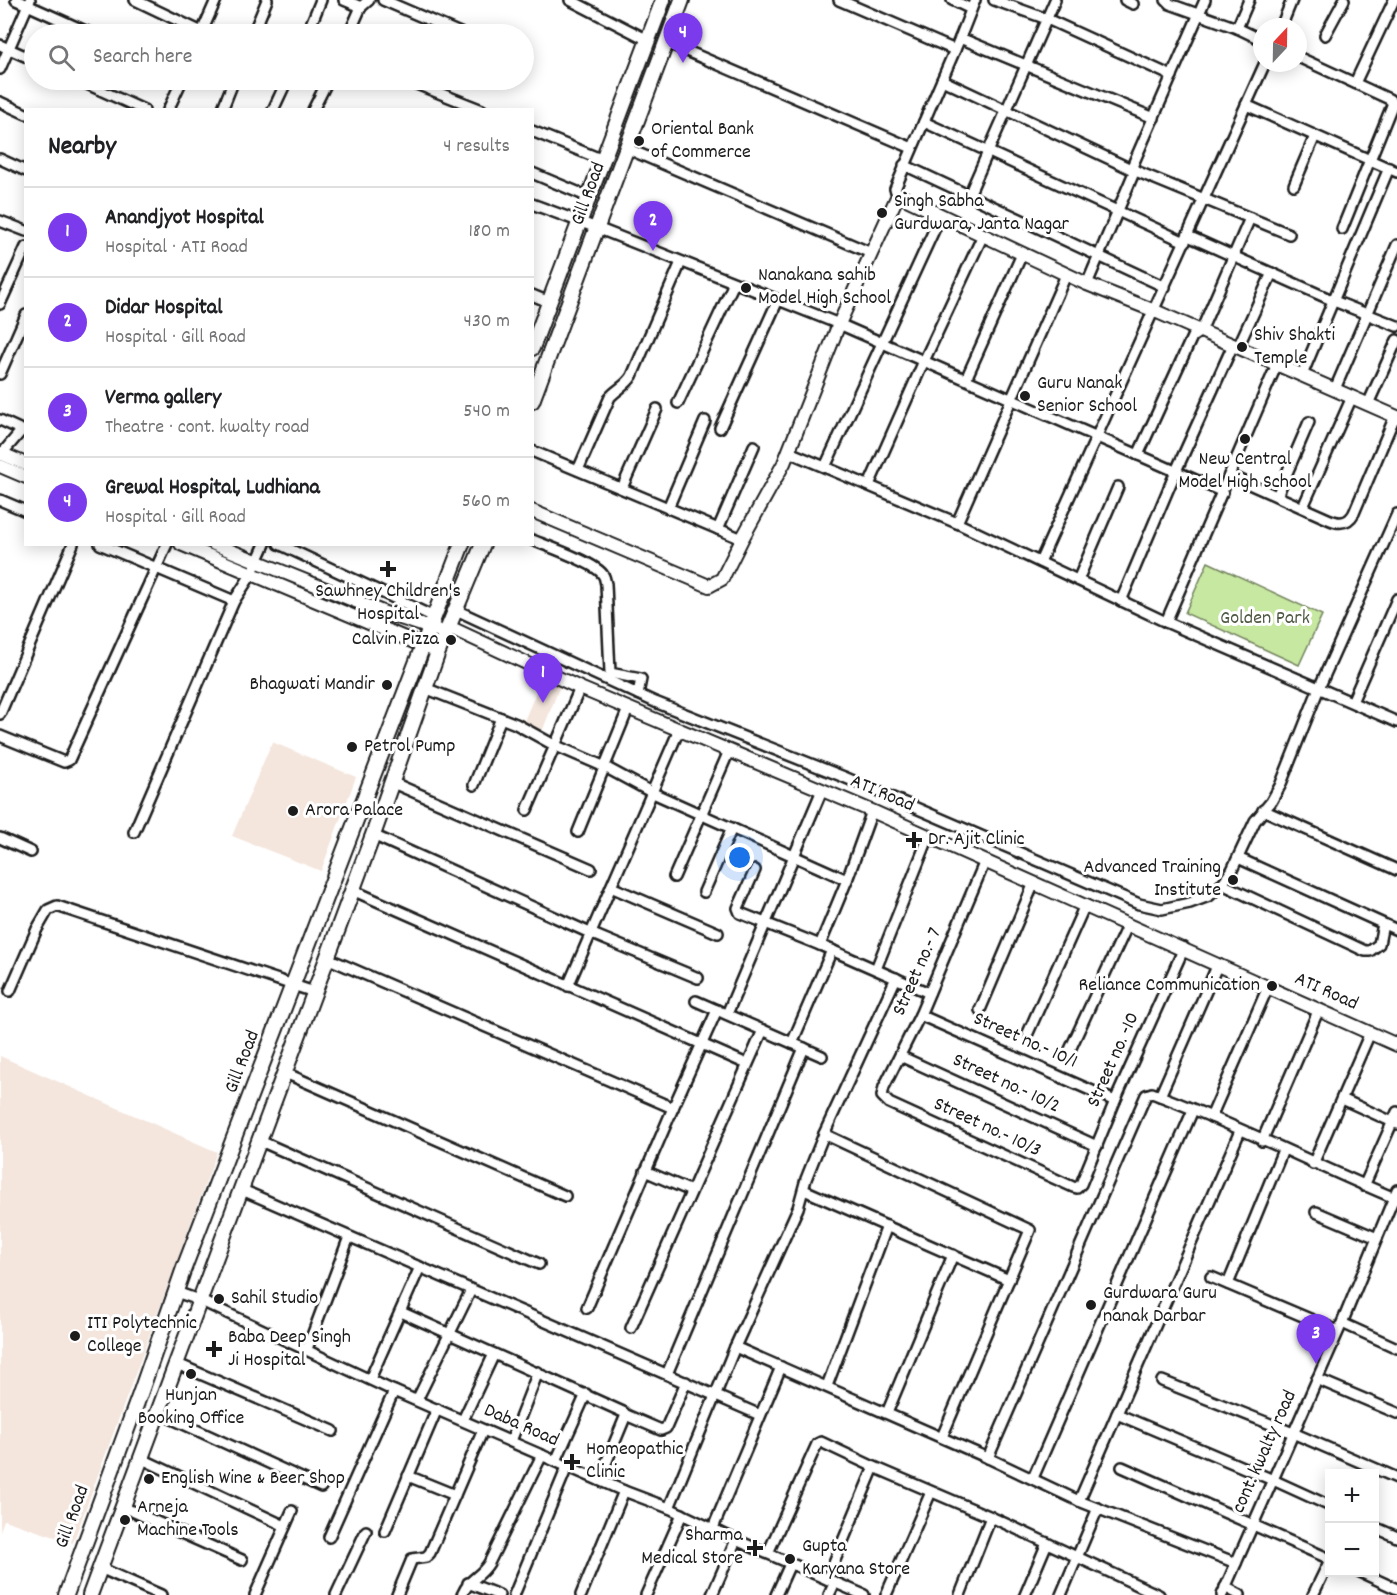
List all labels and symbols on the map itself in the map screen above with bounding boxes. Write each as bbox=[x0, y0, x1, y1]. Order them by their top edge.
pin: 4 bbox=[664, 14, 702, 63]
north arrow bbox=[1253, 18, 1307, 72]
place label: Oriental Bank of Commerce bbox=[651, 116, 754, 167]
marker: Oriental Bank of Commerce bbox=[632, 134, 646, 148]
street label: Gill Road bbox=[565, 159, 613, 229]
place label: Singh Sabha Gurdwara, Janta Nagar bbox=[894, 188, 1070, 239]
pin: 2 bbox=[634, 202, 672, 251]
marker: Singh Sabha Gurdwara, Janta Nagar bbox=[875, 206, 889, 220]
place label: Nanakana sahib Model High School bbox=[758, 262, 891, 313]
marker: Nanakana sahib Model High School bbox=[739, 281, 753, 295]
place label: Shiv Shakti Temple bbox=[1254, 322, 1336, 373]
marker: Shiv Shakti Temple bbox=[1235, 340, 1249, 354]
place label: Guru Nanak Senior School bbox=[1037, 370, 1137, 421]
marker: Guru Nanak Senior School bbox=[1018, 389, 1032, 403]
marker: New Central Model High School bbox=[1238, 432, 1252, 446]
place label: New Central Model High School bbox=[1178, 446, 1312, 497]
marker: Sawhney Children's Hospital bbox=[379, 560, 397, 578]
place label: Sawhney Children's Hospital bbox=[315, 578, 461, 629]
park label: Golden Park bbox=[1220, 605, 1310, 633]
place label: Calvin Pizza bbox=[352, 626, 440, 654]
marker: Calvin Pizza bbox=[444, 633, 458, 647]
pin: 1 bbox=[524, 654, 562, 703]
place label: Bhagwati Mandir bbox=[250, 671, 376, 699]
marker: Bhagwati Mandir bbox=[380, 678, 394, 692]
place label: Petrol Pump bbox=[364, 733, 456, 761]
marker: Petrol Pump bbox=[345, 740, 359, 754]
street label: ATI Road bbox=[846, 768, 918, 820]
place label: Arora Palace bbox=[305, 797, 403, 825]
marker: Arora Palace bbox=[286, 804, 300, 818]
place label: Dr. Ajit Clinic bbox=[928, 826, 1025, 854]
marker: Dr. Ajit Clinic bbox=[905, 831, 923, 849]
your location bbox=[725, 843, 754, 872]
place label: Advanced Training Institute bbox=[1084, 854, 1221, 905]
marker: Advanced Training Institute bbox=[1226, 873, 1240, 887]
street label: Street no.- 7 bbox=[886, 923, 950, 1021]
street label: ATI Road bbox=[1290, 966, 1362, 1018]
place label: Reliance Communication bbox=[1079, 972, 1260, 1000]
marker: Reliance Communication bbox=[1265, 979, 1279, 993]
street label: Street no.- 10/1 bbox=[968, 1006, 1082, 1076]
street label: Street no. -10 bbox=[1081, 1008, 1147, 1112]
street label: Gill Road bbox=[218, 1027, 268, 1097]
street label: Street no.- 10/2 bbox=[948, 1047, 1064, 1121]
street label: Street no.- 10/3 bbox=[929, 1091, 1045, 1165]
place label: Gurdwara Guru nanak Darbar bbox=[1103, 1280, 1217, 1331]
place label: Sahil Studio bbox=[231, 1285, 318, 1313]
marker: Sahil Studio bbox=[212, 1292, 226, 1306]
marker: Gurdwara Guru nanak Darbar bbox=[1084, 1298, 1098, 1312]
place label: ITI Polytechnic College bbox=[87, 1310, 197, 1361]
pin: 3 bbox=[1296, 1314, 1336, 1364]
place label: Baba Deep Singh Ji Hospital bbox=[228, 1324, 351, 1375]
marker: ITI Polytechnic College bbox=[68, 1329, 82, 1343]
marker: Baba Deep Singh Ji Hospital bbox=[205, 1340, 223, 1358]
marker: Hunjan Booking Office bbox=[184, 1367, 198, 1381]
place label: Hunjan Booking Office bbox=[138, 1382, 245, 1433]
street label: cont. kwalty road bbox=[1225, 1386, 1305, 1518]
street label: Daba Road bbox=[479, 1397, 563, 1455]
place label: Homeopathic Clinic bbox=[586, 1436, 683, 1487]
marker: Homeopathic Clinic bbox=[563, 1453, 581, 1471]
place label: English Wine & Beer Shop bbox=[161, 1465, 345, 1493]
marker: English Wine & Beer Shop bbox=[142, 1472, 156, 1486]
street label: Gill Road bbox=[49, 1482, 97, 1552]
place label: Arneja Machine Tools bbox=[137, 1494, 239, 1545]
marker: Arneja Machine Tools bbox=[118, 1513, 132, 1527]
place label: Sharma Medical Store bbox=[641, 1522, 744, 1573]
place label: Gupta Karyana Store bbox=[802, 1533, 910, 1584]
marker: Sharma Medical Store bbox=[748, 1541, 762, 1555]
marker: Gupta Karyana Store bbox=[783, 1552, 797, 1566]

